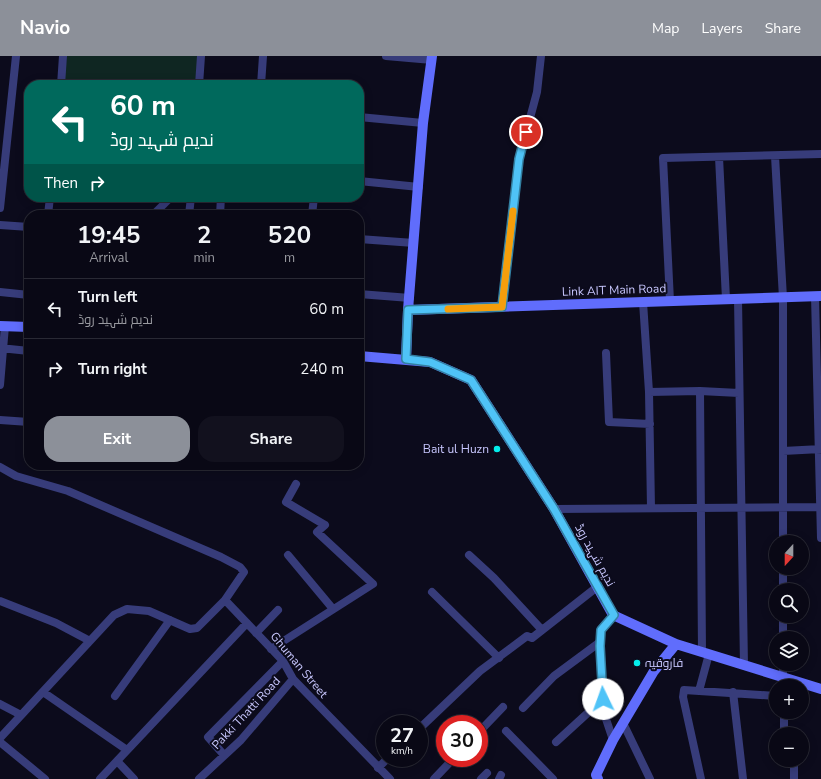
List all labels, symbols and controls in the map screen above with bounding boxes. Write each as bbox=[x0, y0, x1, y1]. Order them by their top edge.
text: Navio bbox=[20, 15, 70, 41]
text: Map bbox=[652, 19, 679, 38]
text: Layers bbox=[701, 19, 743, 38]
text: Share bbox=[765, 19, 801, 38]
text: 60 m bbox=[110, 87, 176, 125]
icon: left bbox=[44, 96, 96, 148]
pin bbox=[509, 115, 543, 149]
icon: arrive bbox=[515, 121, 537, 143]
text: ندیم شہید روڈ bbox=[110, 128, 214, 152]
icon: right bbox=[86, 172, 108, 194]
text: Then bbox=[44, 173, 78, 193]
text: 19:45 bbox=[77, 219, 140, 251]
text: 2 bbox=[197, 219, 211, 251]
text: 520 bbox=[268, 219, 311, 251]
text: Arrival bbox=[89, 249, 128, 267]
text: min bbox=[193, 249, 215, 267]
text: m bbox=[284, 249, 295, 267]
street label: Link AIT Main Road bbox=[561, 280, 667, 300]
text: Turn left bbox=[78, 287, 137, 307]
icon: left bbox=[44, 298, 66, 320]
text: 60 m bbox=[309, 299, 344, 319]
text: ندیم شہید روڈ bbox=[78, 311, 153, 329]
icon: right bbox=[44, 358, 66, 380]
text: Turn right bbox=[78, 359, 147, 379]
text: 240 m bbox=[300, 359, 344, 379]
button: Exit bbox=[44, 416, 190, 462]
button: Share bbox=[198, 416, 344, 462]
place label: Bait ul Huzn bbox=[423, 441, 489, 457]
marker: Bait ul Huzn bbox=[492, 444, 502, 454]
street label: ندیم شہید روڈ bbox=[571, 521, 619, 589]
north arrow bbox=[769, 535, 809, 575]
map controls bbox=[769, 535, 809, 767]
button: search bbox=[769, 583, 809, 623]
street label: Ghuman Street bbox=[267, 629, 332, 702]
button: layers bbox=[769, 631, 809, 671]
place label: فاروقیہ bbox=[645, 655, 683, 671]
marker: فاروقیہ bbox=[632, 658, 642, 668]
street label: Pakki Thatti Road bbox=[208, 673, 284, 753]
position arrow bbox=[582, 678, 624, 720]
button: + bbox=[769, 679, 809, 719]
speed limit sign: 30 bbox=[436, 715, 488, 767]
text: 27 bbox=[390, 722, 414, 749]
button: − bbox=[769, 727, 809, 767]
text: km/h bbox=[391, 744, 413, 758]

